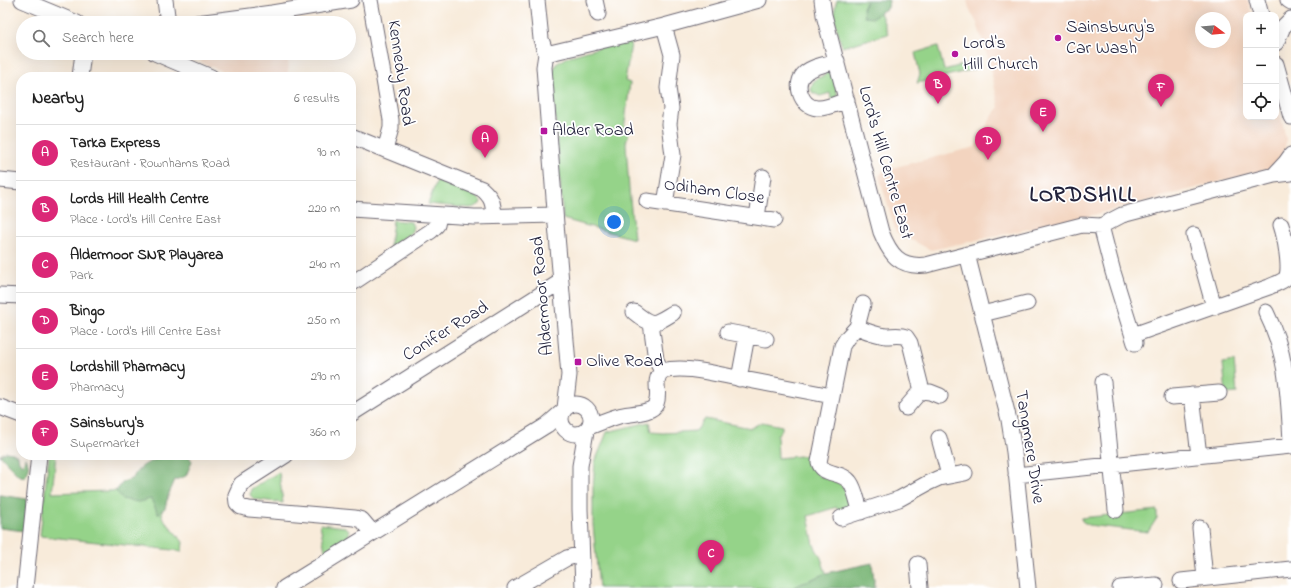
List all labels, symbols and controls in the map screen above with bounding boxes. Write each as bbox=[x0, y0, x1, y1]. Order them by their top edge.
north arrow bbox=[1195, 12, 1231, 48]
map controls bbox=[1243, 12, 1279, 120]
button: + bbox=[1243, 12, 1279, 48]
place label: Sainsbury's Car Wash bbox=[1066, 15, 1155, 62]
search box bbox=[16, 16, 356, 60]
street label: Kennedy Road bbox=[380, 19, 420, 127]
icon: search bbox=[30, 27, 52, 49]
text: Search here bbox=[62, 27, 134, 49]
place label: Lord's Hill Church bbox=[963, 31, 1038, 78]
marker: Sainsbury's Car Wash bbox=[1053, 33, 1063, 43]
button: − bbox=[1243, 48, 1279, 84]
marker: Lord's Hill Church bbox=[950, 49, 960, 59]
pin: B bbox=[925, 71, 951, 104]
pin: F bbox=[1148, 74, 1174, 107]
street label: Lord's Hill Centre East bbox=[851, 83, 919, 243]
button: locate bbox=[1243, 84, 1279, 120]
text: Nearby bbox=[32, 86, 84, 111]
text: 6 results bbox=[294, 89, 340, 108]
pin: E bbox=[1030, 99, 1056, 132]
place label: Alder Road bbox=[552, 118, 634, 144]
pin: A bbox=[472, 125, 498, 158]
marker: Alder Road bbox=[539, 126, 549, 136]
pin: D bbox=[975, 127, 1001, 160]
text: Tarka Express bbox=[70, 132, 160, 154]
text: A bbox=[41, 143, 49, 162]
text: 90 m bbox=[317, 143, 340, 162]
text: Restaurant · Rownhams Road bbox=[70, 154, 230, 173]
street label: Odiham Close bbox=[662, 172, 767, 212]
district label: LORDSHILL bbox=[1030, 180, 1136, 212]
text: Lords Hill Health Centre bbox=[70, 188, 209, 210]
text: B bbox=[41, 199, 49, 218]
text: 220 m bbox=[308, 199, 340, 218]
text: Place · Lord's Hill Centre East bbox=[70, 210, 221, 229]
your location bbox=[604, 212, 624, 232]
street label: Aldermoor Road bbox=[525, 235, 561, 357]
text: Aldermoor SNR Playarea bbox=[70, 244, 223, 266]
text: C bbox=[41, 255, 49, 274]
text: 240 m bbox=[309, 255, 340, 274]
text: Park bbox=[70, 266, 94, 285]
street label: Conifer Road bbox=[398, 295, 494, 369]
text: Bingo bbox=[70, 300, 105, 322]
text: D bbox=[40, 311, 50, 330]
text: 250 m bbox=[307, 311, 340, 330]
text: Place · Lord's Hill Centre East bbox=[70, 322, 221, 341]
place label: Olive Road bbox=[586, 349, 663, 375]
text: Lordshill Pharmacy bbox=[70, 356, 185, 378]
marker: Olive Road bbox=[573, 357, 583, 367]
text: E bbox=[41, 367, 49, 386]
text: 290 m bbox=[311, 367, 340, 386]
text: Pharmacy bbox=[70, 378, 124, 397]
street label: Tangmere Drive bbox=[1006, 388, 1051, 507]
text: Sainsbury's bbox=[70, 412, 144, 434]
text: F bbox=[41, 423, 49, 442]
text: 360 m bbox=[310, 423, 340, 442]
text: Supermarket bbox=[70, 434, 140, 453]
pin: C bbox=[698, 540, 724, 573]

